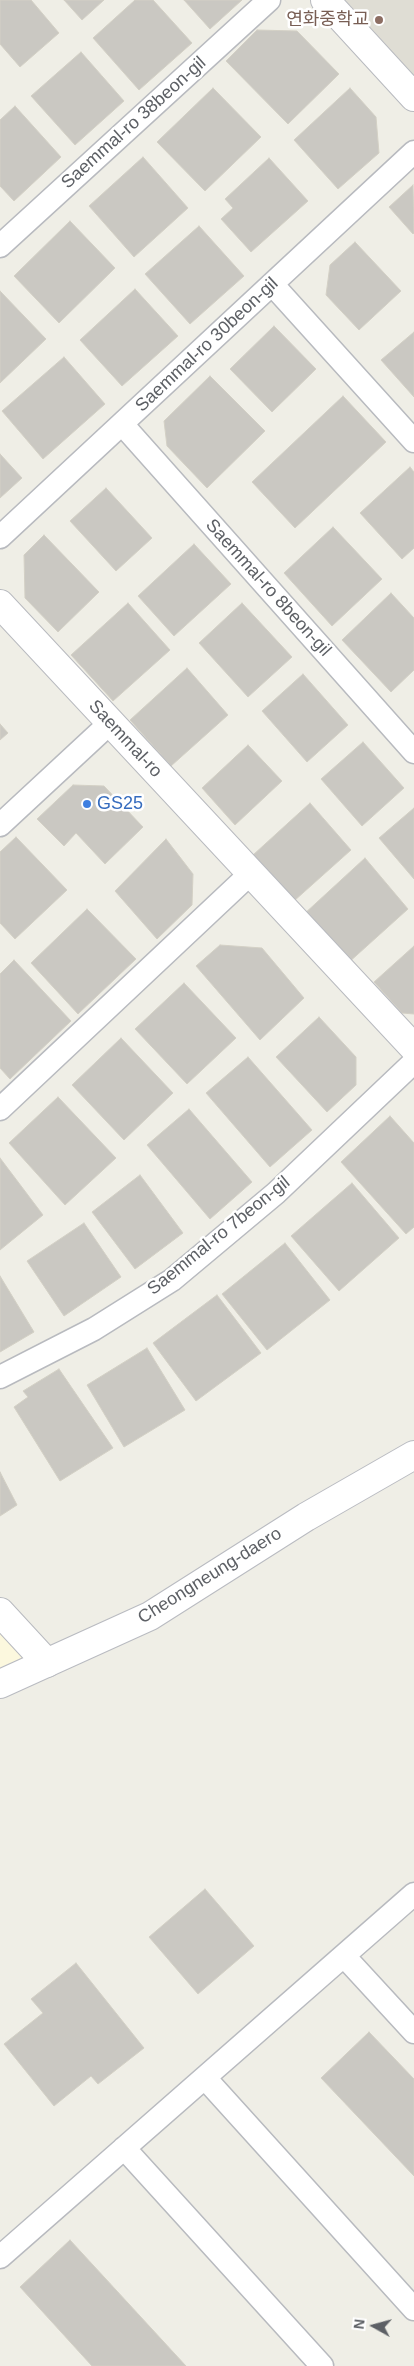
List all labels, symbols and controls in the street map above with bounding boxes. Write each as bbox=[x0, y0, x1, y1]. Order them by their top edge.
place label: 연화중학교 bbox=[286, 9, 369, 31]
marker: 연화중학교 bbox=[373, 14, 385, 26]
street label: Saemmal-ro 38beon-gil bbox=[57, 52, 211, 194]
street label: Saemmal-ro 30beon-gil bbox=[131, 273, 283, 417]
street label: Saemmal-ro 8beon-gil bbox=[201, 515, 335, 661]
street label: Saemmal-ro bbox=[84, 696, 166, 782]
place label: GS25 bbox=[97, 793, 143, 815]
marker: GS25 bbox=[81, 798, 93, 810]
street label: Saemmal-ro 7beon-gil bbox=[143, 1172, 295, 1300]
street label: Cheongneung-daero bbox=[134, 1523, 286, 1629]
north arrow bbox=[349, 2301, 399, 2351]
text: N bbox=[351, 2318, 368, 2330]

